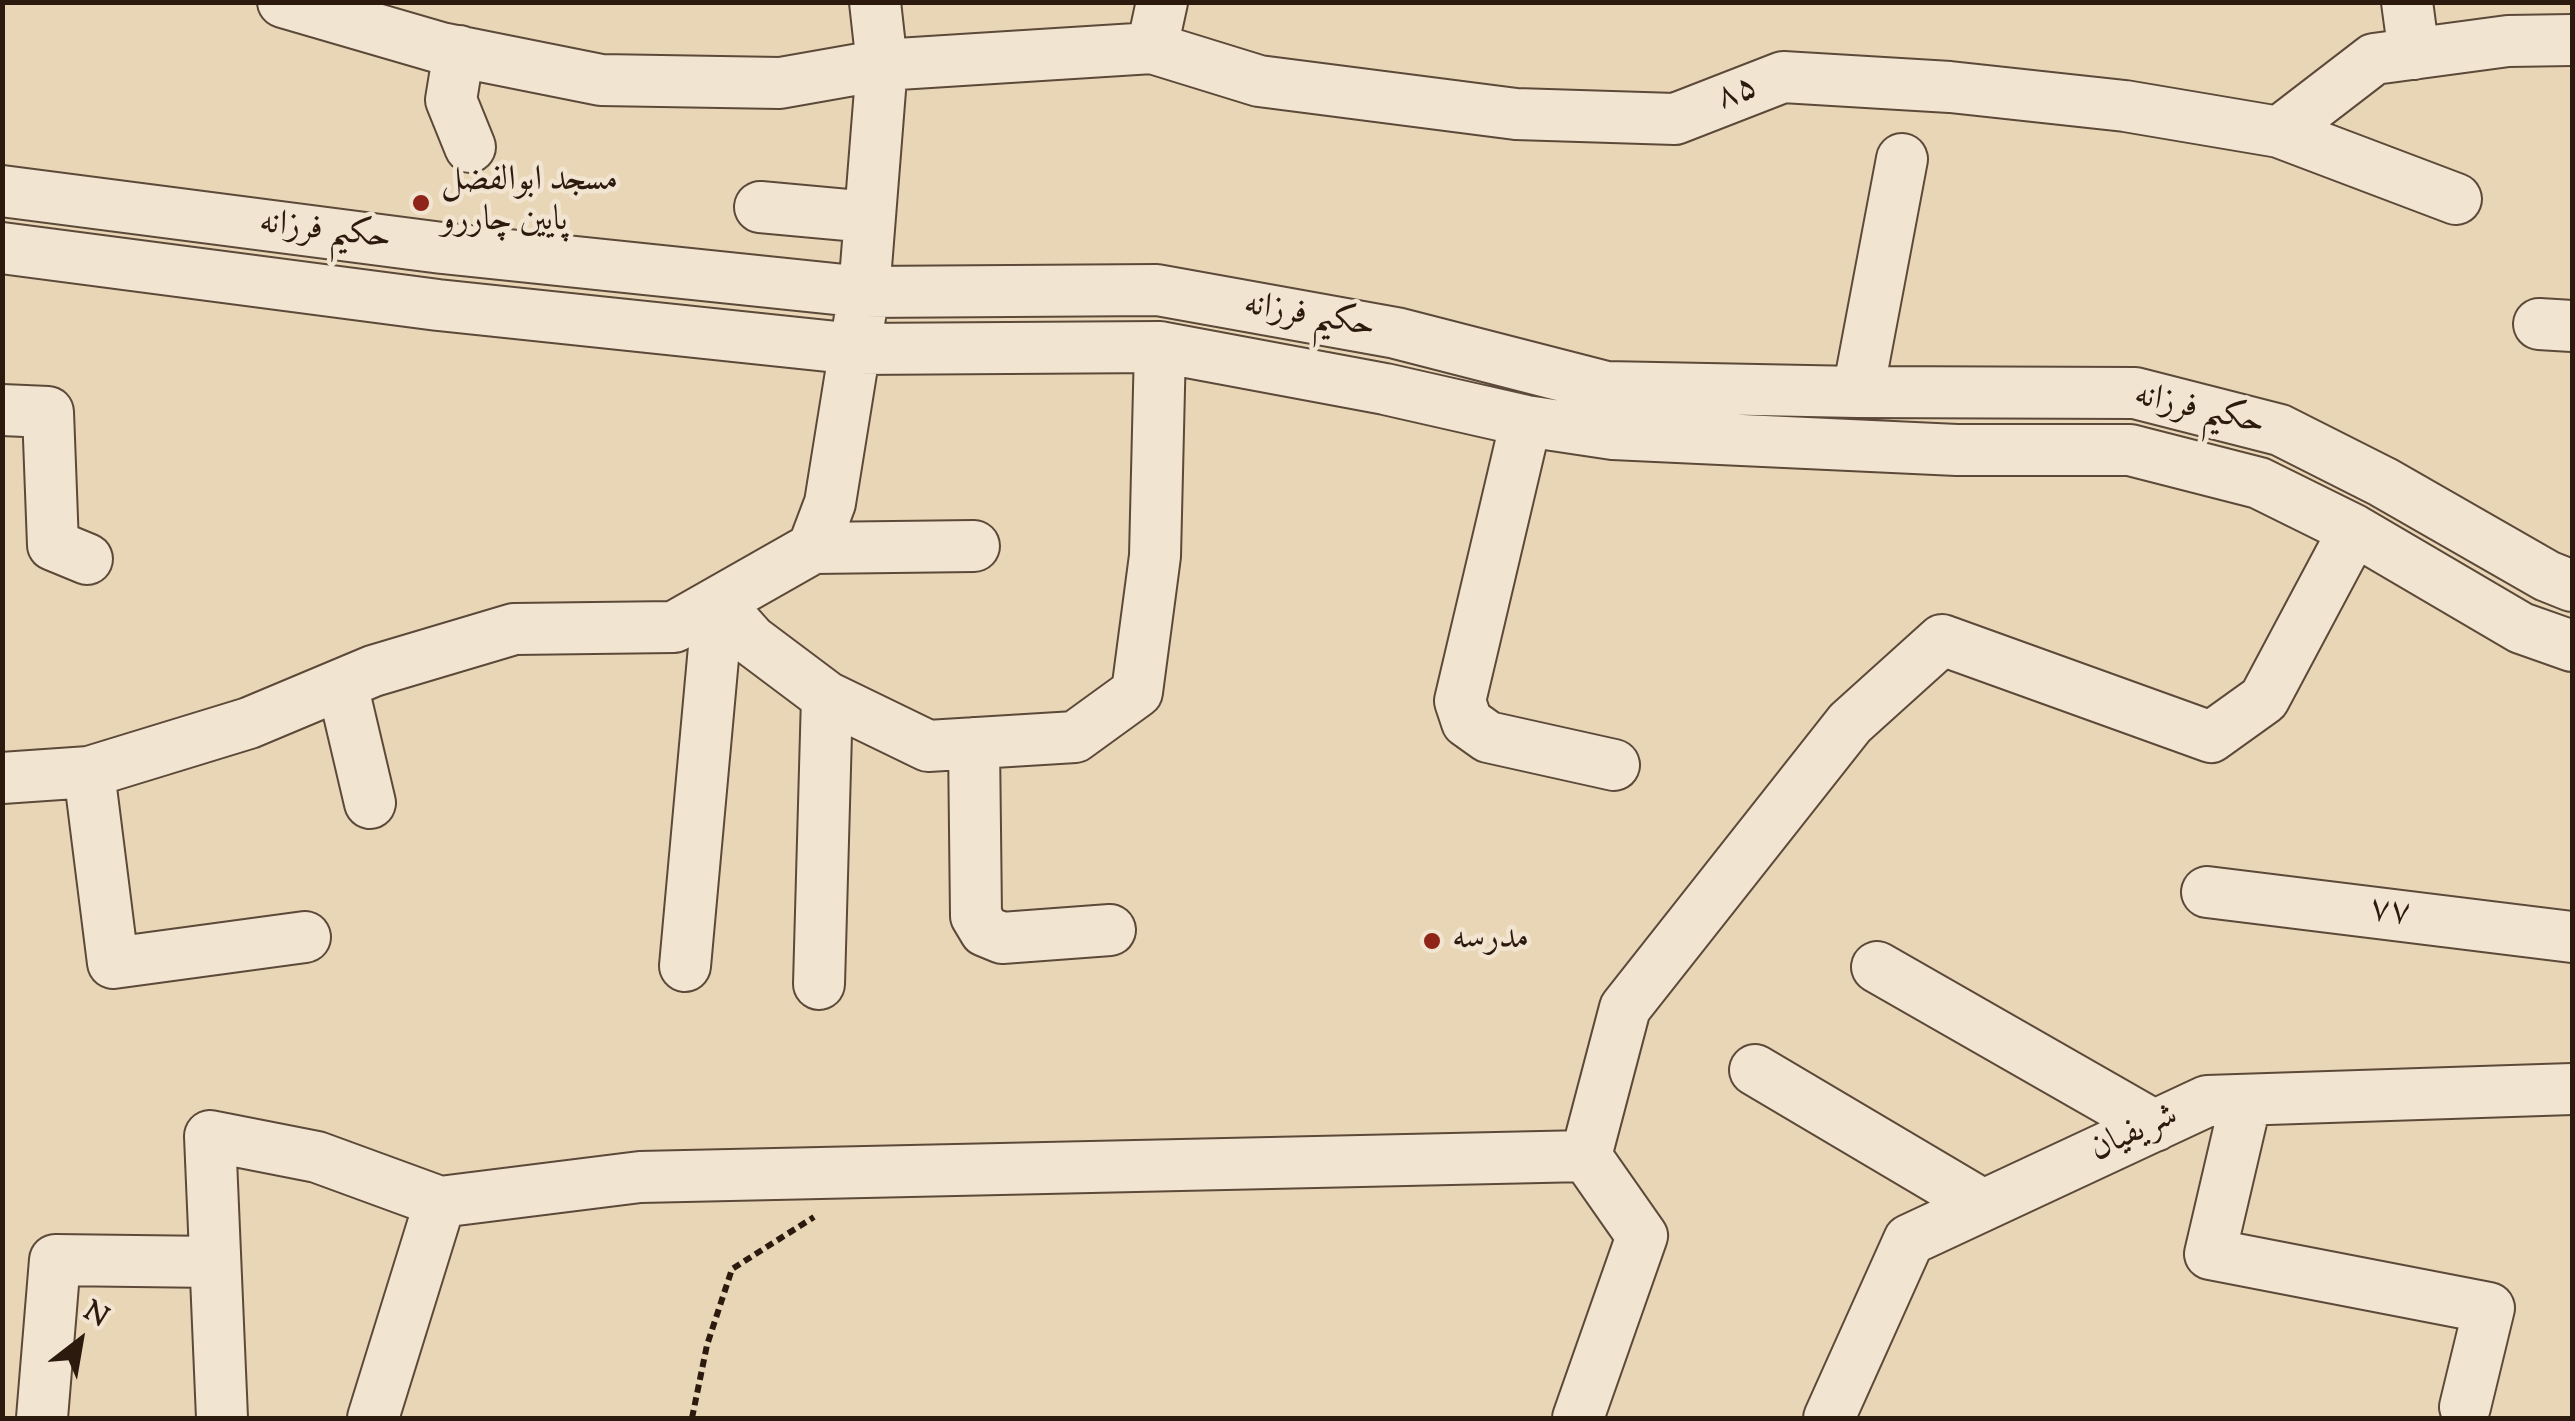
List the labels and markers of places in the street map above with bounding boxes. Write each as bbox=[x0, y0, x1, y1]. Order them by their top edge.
place label: مسجد ابوالفضل پایین چاررو bbox=[441, 162, 618, 244]
marker: مسجد ابوالفضل پایین چاررو bbox=[410, 192, 432, 214]
place label: مدرسه bbox=[1452, 920, 1529, 962]
marker: مدرسه bbox=[1421, 930, 1443, 952]

